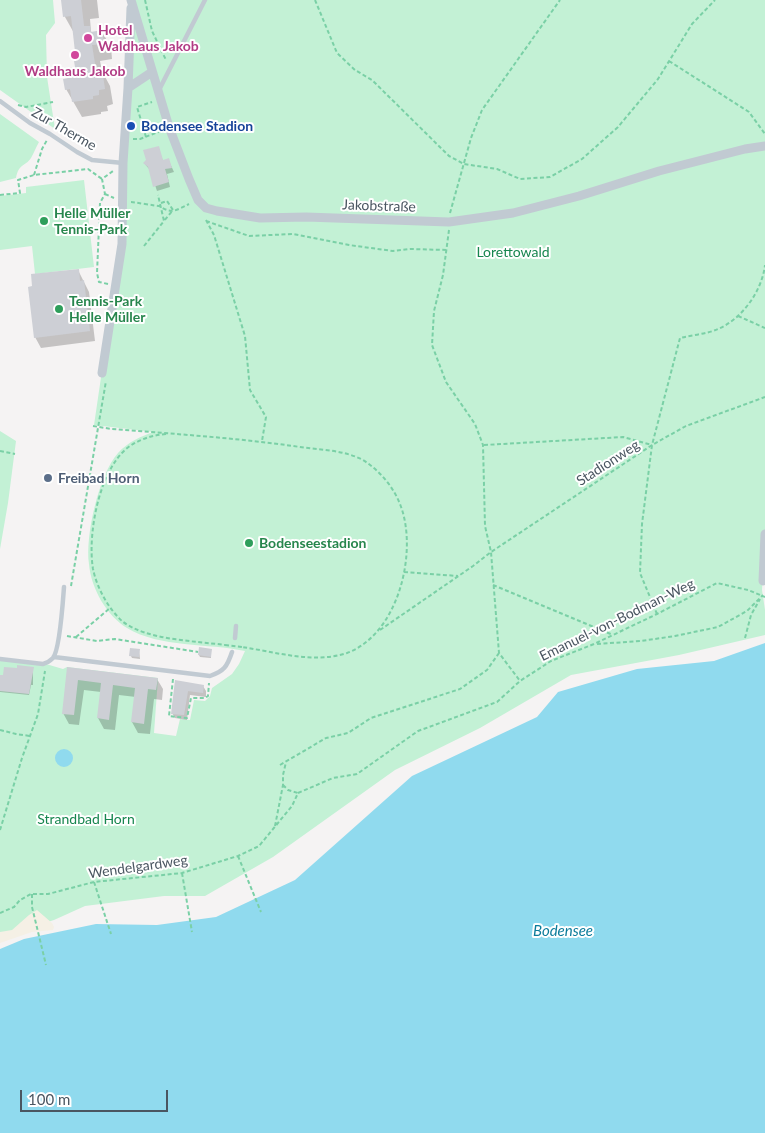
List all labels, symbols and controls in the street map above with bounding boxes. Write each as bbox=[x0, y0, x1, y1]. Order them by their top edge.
place label: Hotel Waldhaus Jakob bbox=[98, 22, 199, 54]
marker: Hotel Waldhaus Jakob bbox=[82, 32, 94, 44]
marker: Waldhaus Jakob bbox=[69, 49, 81, 61]
place label: Waldhaus Jakob bbox=[25, 63, 125, 79]
street label: Zur Therme bbox=[29, 104, 99, 154]
place label: Bodensee Stadion bbox=[141, 118, 253, 134]
marker: Bodensee Stadion bbox=[125, 120, 137, 132]
street label: Jakobstraße bbox=[342, 196, 416, 216]
place label: Helle Müller Tennis-Park bbox=[54, 205, 131, 238]
marker: Helle Müller Tennis-Park bbox=[38, 215, 50, 227]
park label: Lorettowald bbox=[476, 244, 550, 260]
place label: Tennis-Park Helle Müller bbox=[69, 293, 146, 326]
marker: Tennis-Park Helle Müller bbox=[53, 303, 65, 315]
street label: Stadionweg bbox=[573, 436, 643, 490]
place label: Freibad Horn bbox=[58, 470, 140, 486]
marker: Freibad Horn bbox=[42, 472, 54, 484]
place label: Bodenseestadion bbox=[259, 535, 366, 551]
marker: Bodenseestadion bbox=[243, 537, 255, 549]
street label: Emanuel-von-Bodman-Weg bbox=[537, 575, 697, 665]
park label: Strandbad Horn bbox=[37, 811, 135, 827]
street label: Wendelgardweg bbox=[87, 852, 189, 882]
water label: Bodensee bbox=[533, 922, 593, 940]
scale bar bbox=[22, 1080, 170, 1112]
text: 100 m bbox=[28, 1090, 70, 1108]

